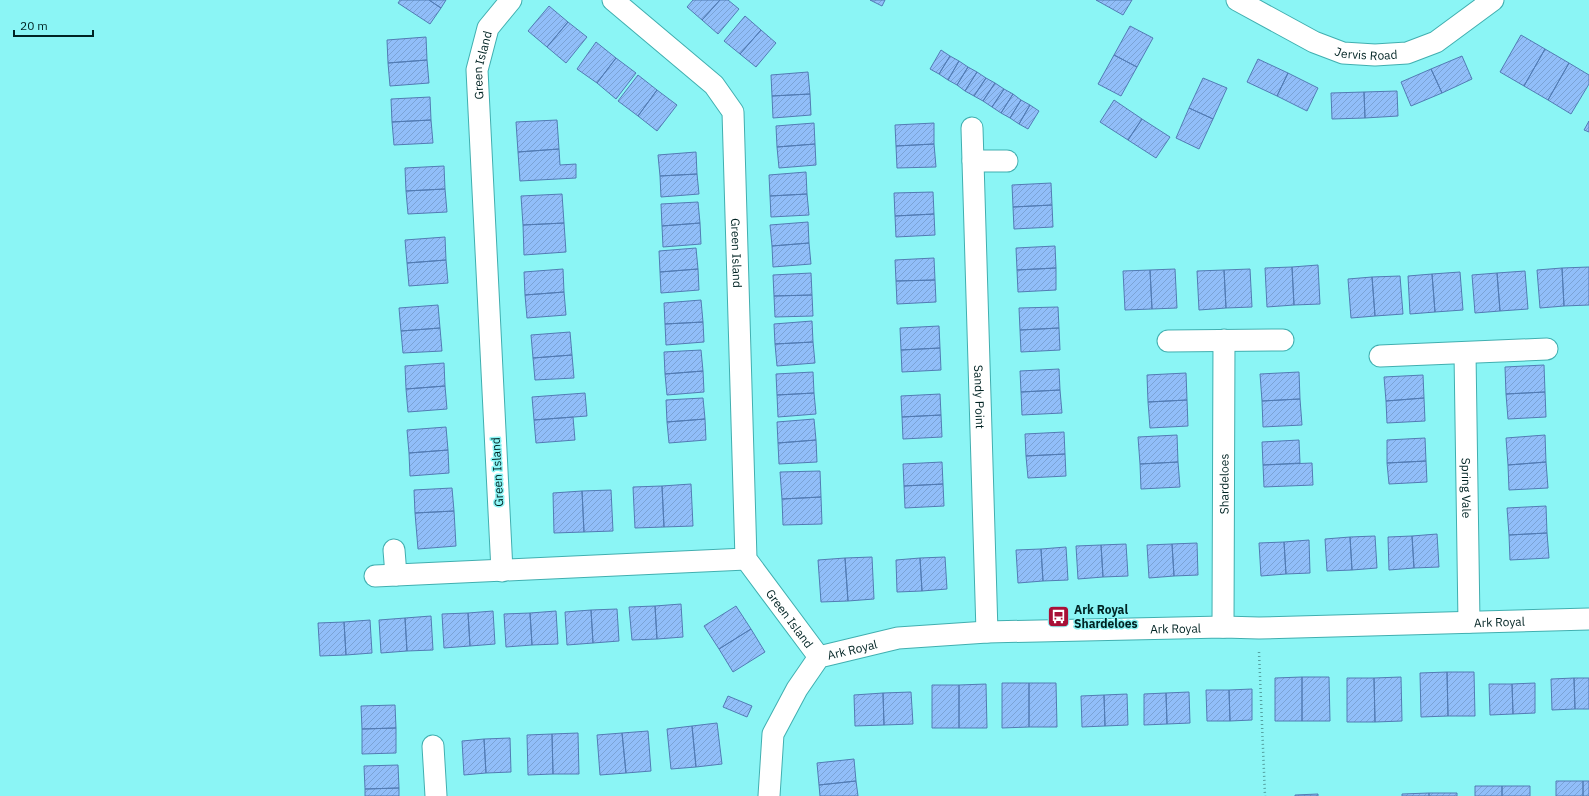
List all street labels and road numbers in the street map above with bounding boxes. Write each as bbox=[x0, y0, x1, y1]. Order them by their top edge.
street label: Green Island bbox=[469, 29, 494, 100]
street label: Jervis Road bbox=[1333, 43, 1398, 63]
street label: Green Island bbox=[729, 218, 746, 288]
street label: Sandy Point bbox=[972, 365, 988, 429]
street label: Green Island bbox=[488, 437, 506, 507]
street label: Shardeloes bbox=[1216, 454, 1231, 514]
street label: Spring Vale bbox=[1459, 458, 1475, 519]
street label: Green Island bbox=[763, 586, 817, 651]
street label: Ark Royal bbox=[1474, 613, 1525, 630]
street label: Ark Royal bbox=[1150, 620, 1201, 636]
street label: Ark Royal bbox=[826, 636, 879, 662]

